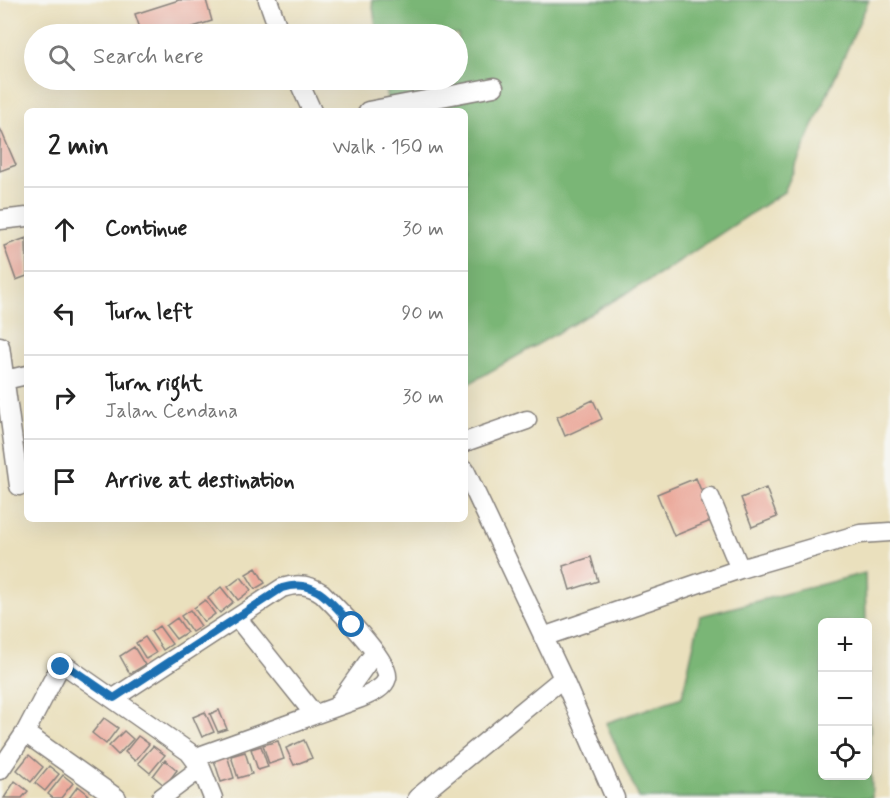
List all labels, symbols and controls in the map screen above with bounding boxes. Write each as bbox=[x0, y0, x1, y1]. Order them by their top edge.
search box bbox=[24, 24, 468, 90]
icon: search bbox=[45, 41, 78, 74]
text: Search here bbox=[93, 43, 204, 71]
text: 2 min bbox=[48, 130, 109, 164]
text: Walk · 150 m bbox=[332, 134, 444, 161]
icon: ahead bbox=[48, 213, 81, 246]
text: Continue bbox=[105, 215, 187, 243]
text: 30 m bbox=[402, 216, 444, 243]
icon: left bbox=[48, 297, 81, 330]
text: Turn left bbox=[105, 299, 193, 327]
text: 90 m bbox=[401, 300, 444, 327]
text: Turn right bbox=[105, 370, 203, 398]
icon: right bbox=[48, 381, 81, 414]
text: 30 m bbox=[402, 384, 444, 411]
text: Jalan Cendana bbox=[105, 398, 238, 425]
icon: arrive bbox=[48, 465, 81, 498]
text: Arrive at destination bbox=[105, 467, 295, 495]
route start bbox=[338, 611, 364, 637]
map controls bbox=[818, 618, 872, 780]
button: + bbox=[818, 618, 872, 672]
route end bbox=[47, 653, 73, 679]
button: − bbox=[818, 672, 872, 726]
button: locate bbox=[818, 726, 872, 780]

